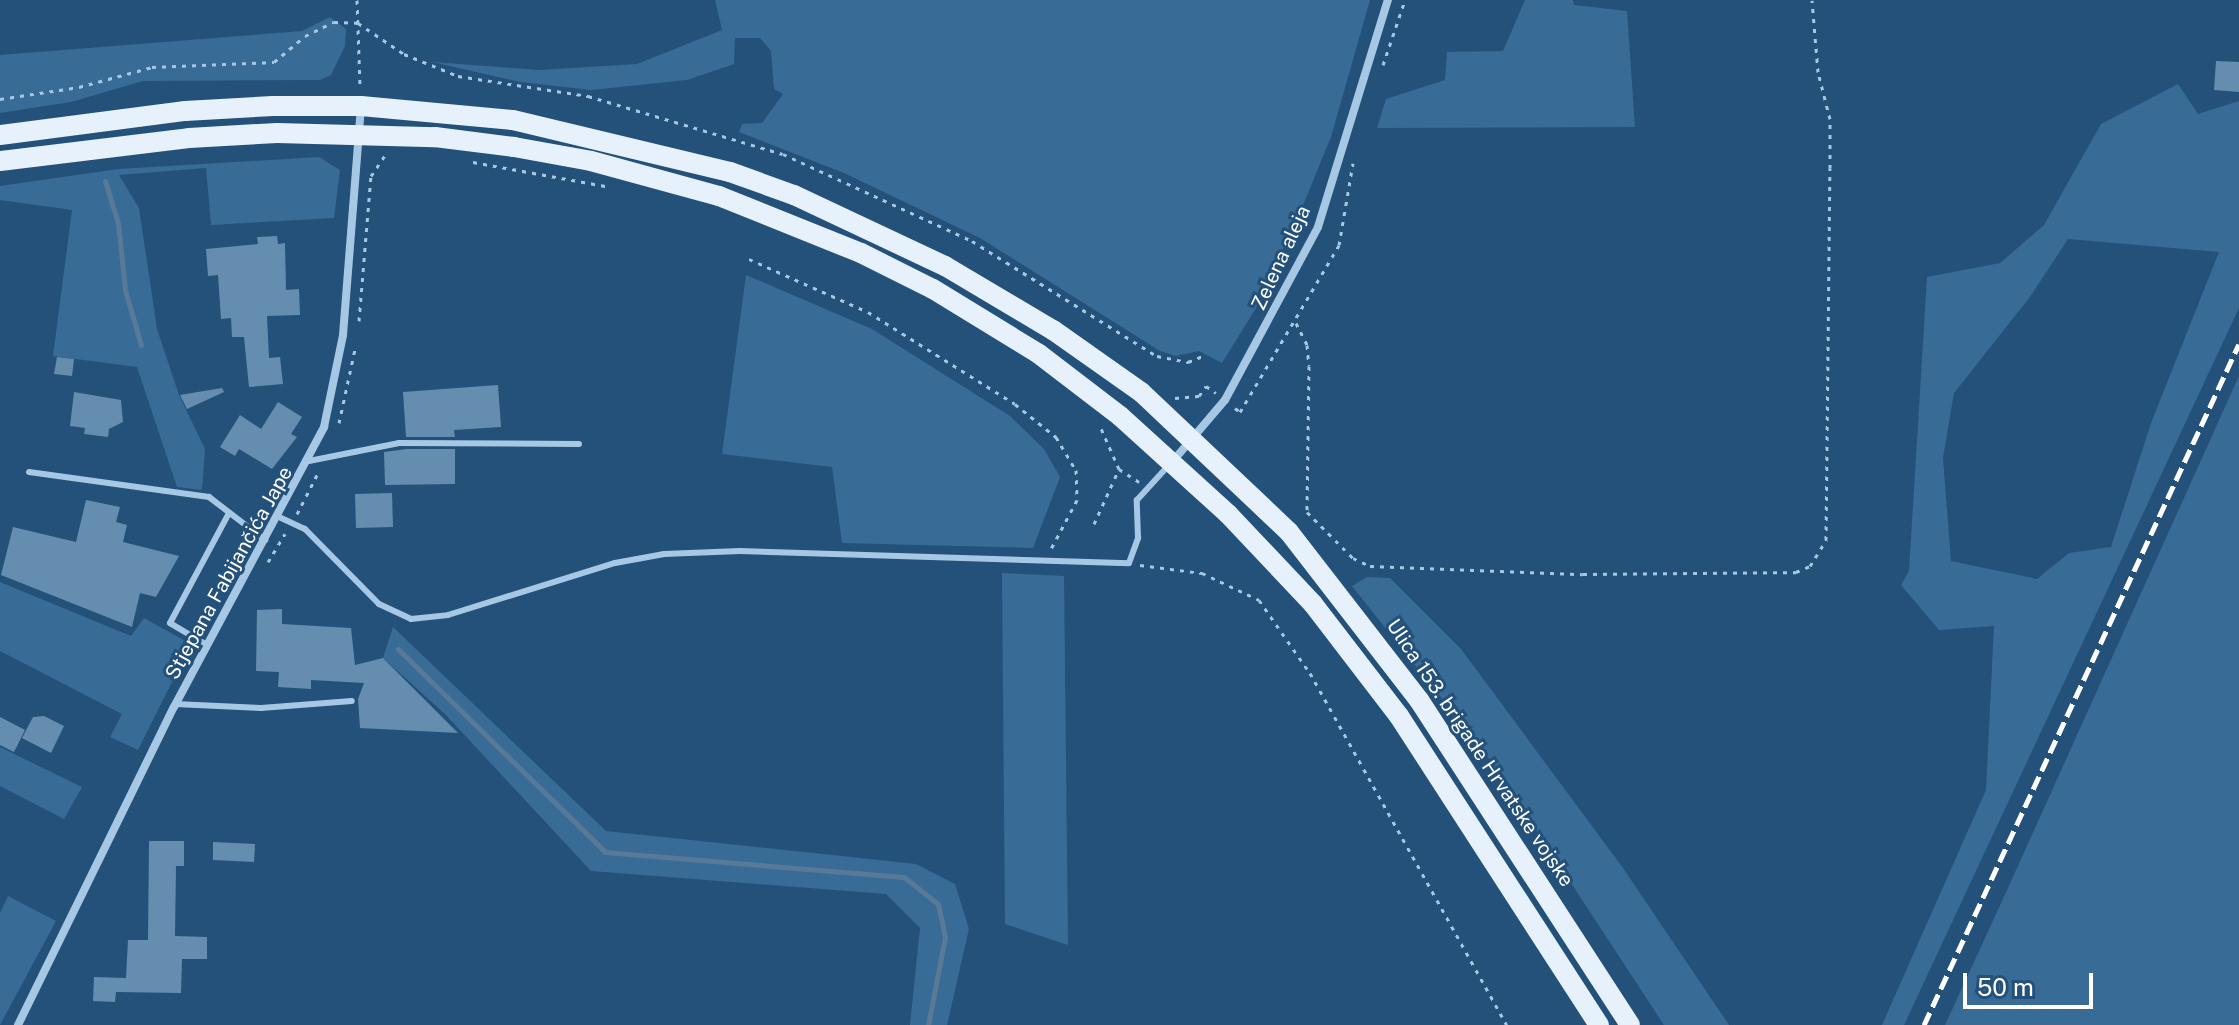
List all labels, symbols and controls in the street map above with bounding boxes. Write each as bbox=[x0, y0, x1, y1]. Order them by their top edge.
street label: Zelena aleja bbox=[1246, 202, 1316, 314]
street label: Stjepana Fabijančića Jape bbox=[160, 462, 298, 684]
street label: Ulica 153. brigade Hrvatske vojske bbox=[1381, 615, 1579, 891]
scale bar bbox=[1967, 957, 2097, 1007]
text: 50 m bbox=[1977, 973, 2034, 1001]

